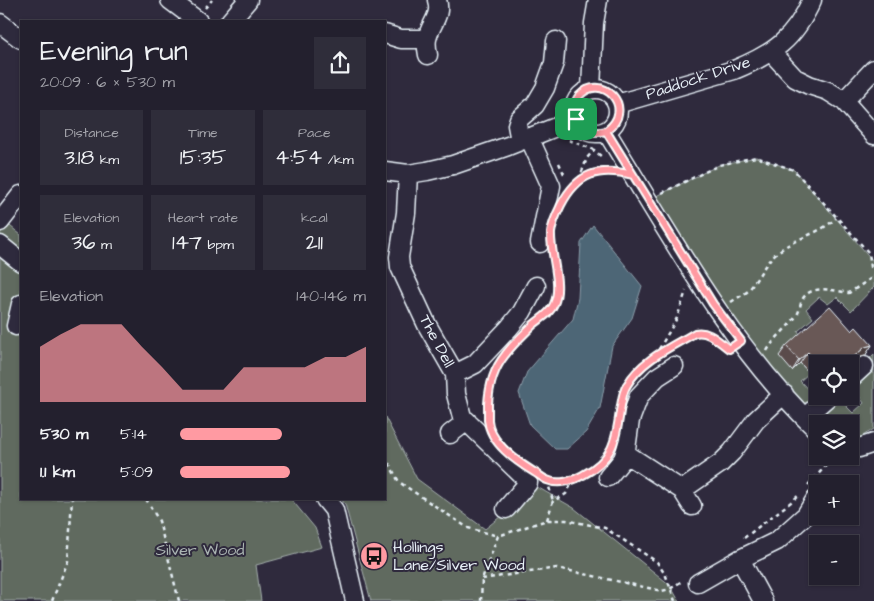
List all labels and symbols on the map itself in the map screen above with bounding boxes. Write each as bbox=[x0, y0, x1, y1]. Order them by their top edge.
street label: Paddock Drive bbox=[643, 51, 753, 105]
pin bbox=[555, 98, 597, 140]
street label: The Dell bbox=[414, 311, 460, 371]
place label: Hollings Lane/Silver Wood bbox=[393, 536, 525, 576]
park label: Silver Wood bbox=[156, 539, 244, 561]
bus stop icon: Hollings Lane/Silver Wood bbox=[359, 541, 389, 571]

